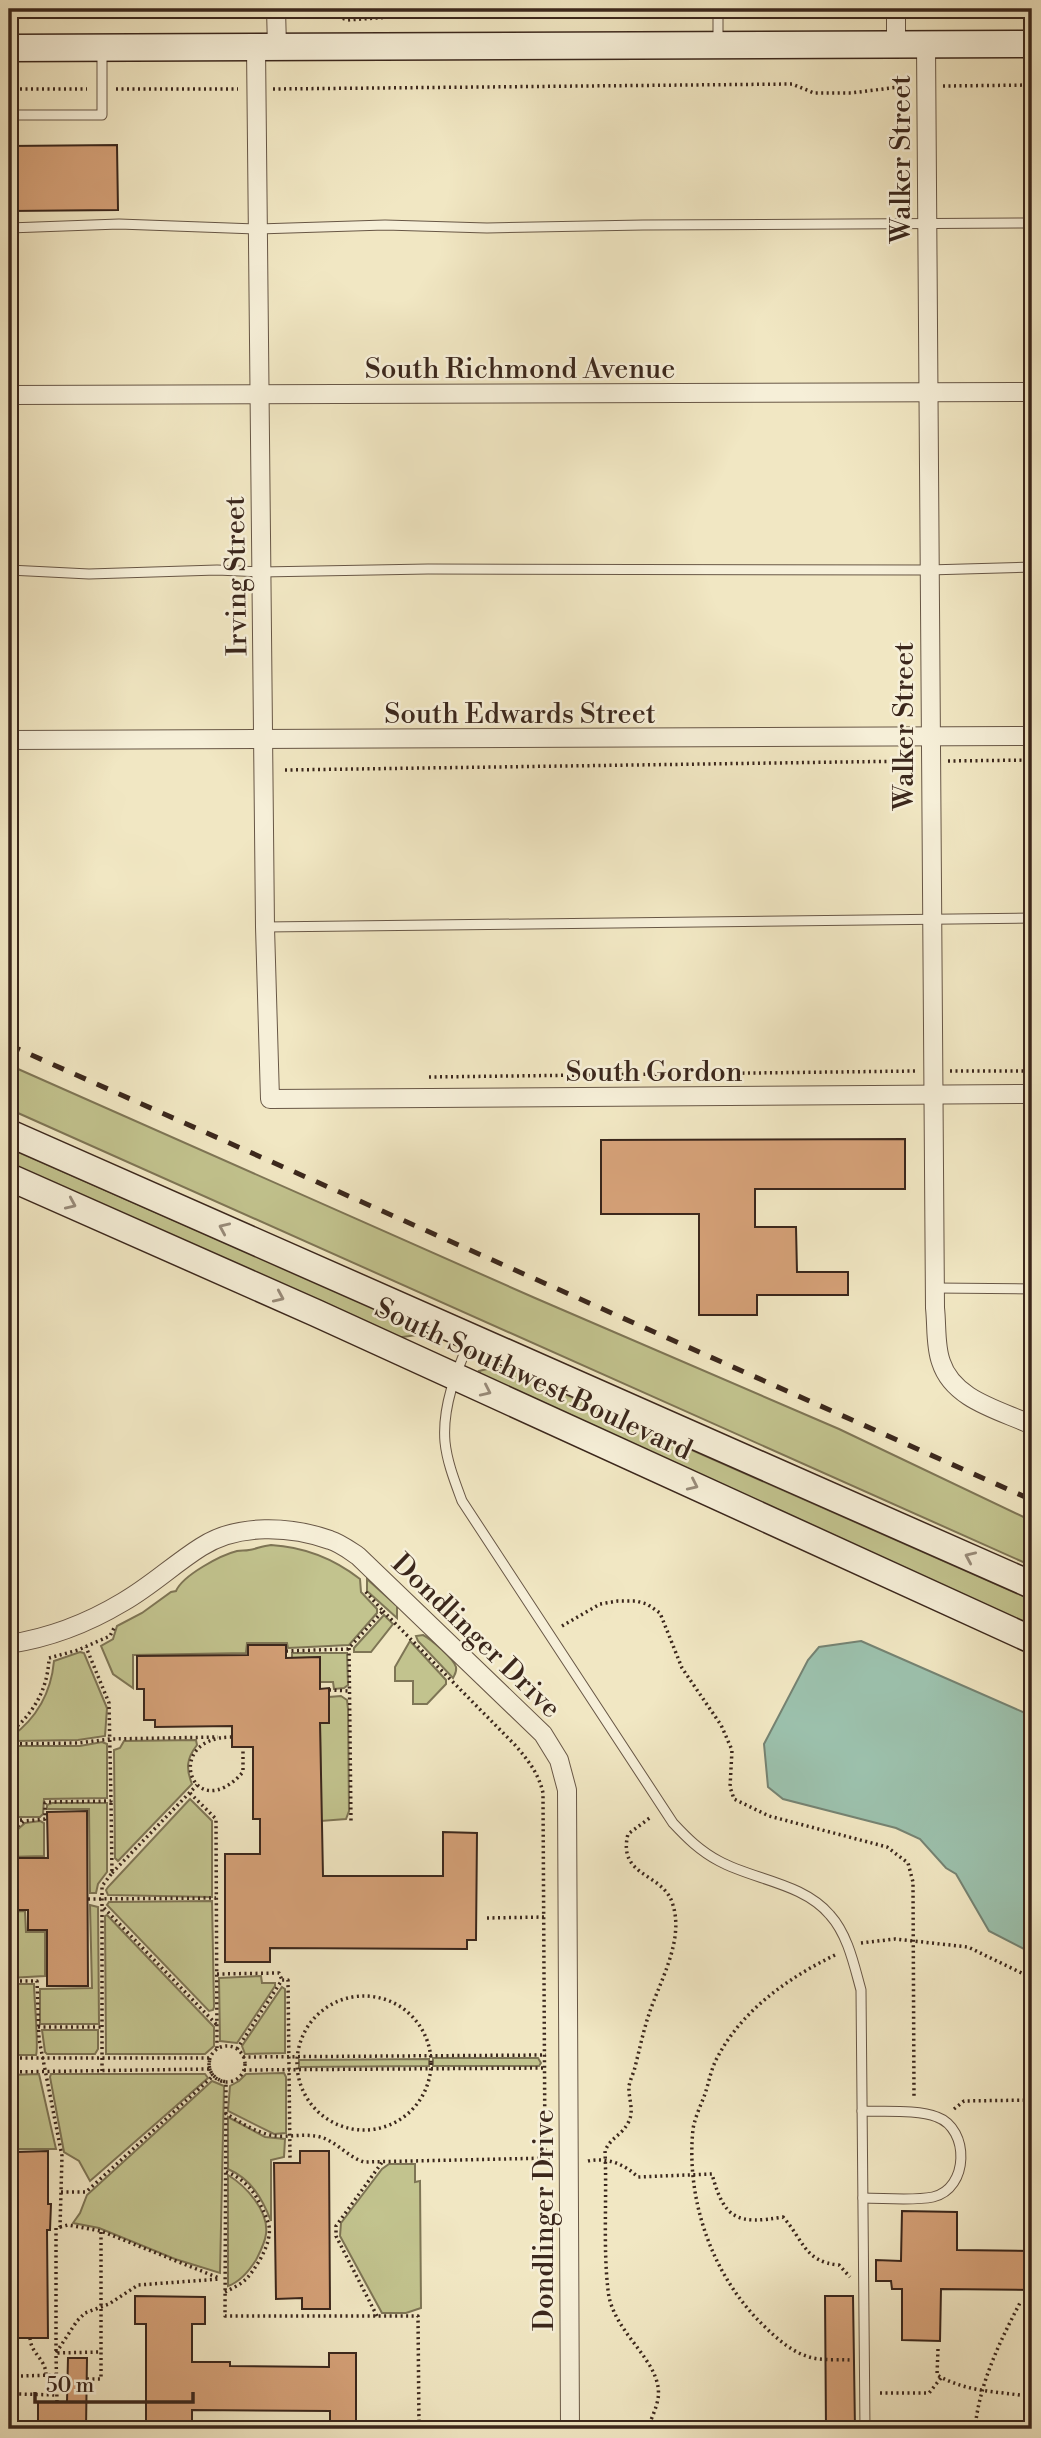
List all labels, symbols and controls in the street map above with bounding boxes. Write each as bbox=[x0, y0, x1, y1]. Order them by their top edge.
street label: Walker Street bbox=[884, 75, 919, 244]
street label: South Richmond Avenue bbox=[365, 352, 675, 387]
street label: Irving Street bbox=[218, 496, 255, 656]
street label: Walker Street bbox=[887, 642, 922, 811]
street label: South Edwards Street bbox=[384, 697, 656, 732]
street label: South Gordon bbox=[565, 1055, 743, 1090]
one-way arrow bbox=[64, 1196, 76, 1210]
one-way arrow bbox=[218, 1222, 231, 1236]
one-way arrow bbox=[272, 1289, 284, 1303]
street label: South Southwest Boulevard bbox=[369, 1290, 698, 1468]
one-way arrow bbox=[479, 1383, 491, 1397]
one-way arrow bbox=[686, 1477, 698, 1491]
street label: Dondlinger Drive bbox=[384, 1546, 568, 1726]
one-way arrow bbox=[965, 1551, 977, 1565]
street label: Dondlinger Drive bbox=[527, 2109, 562, 2331]
scale bar bbox=[35, 2361, 192, 2405]
text: 50 m bbox=[46, 2373, 94, 2399]

